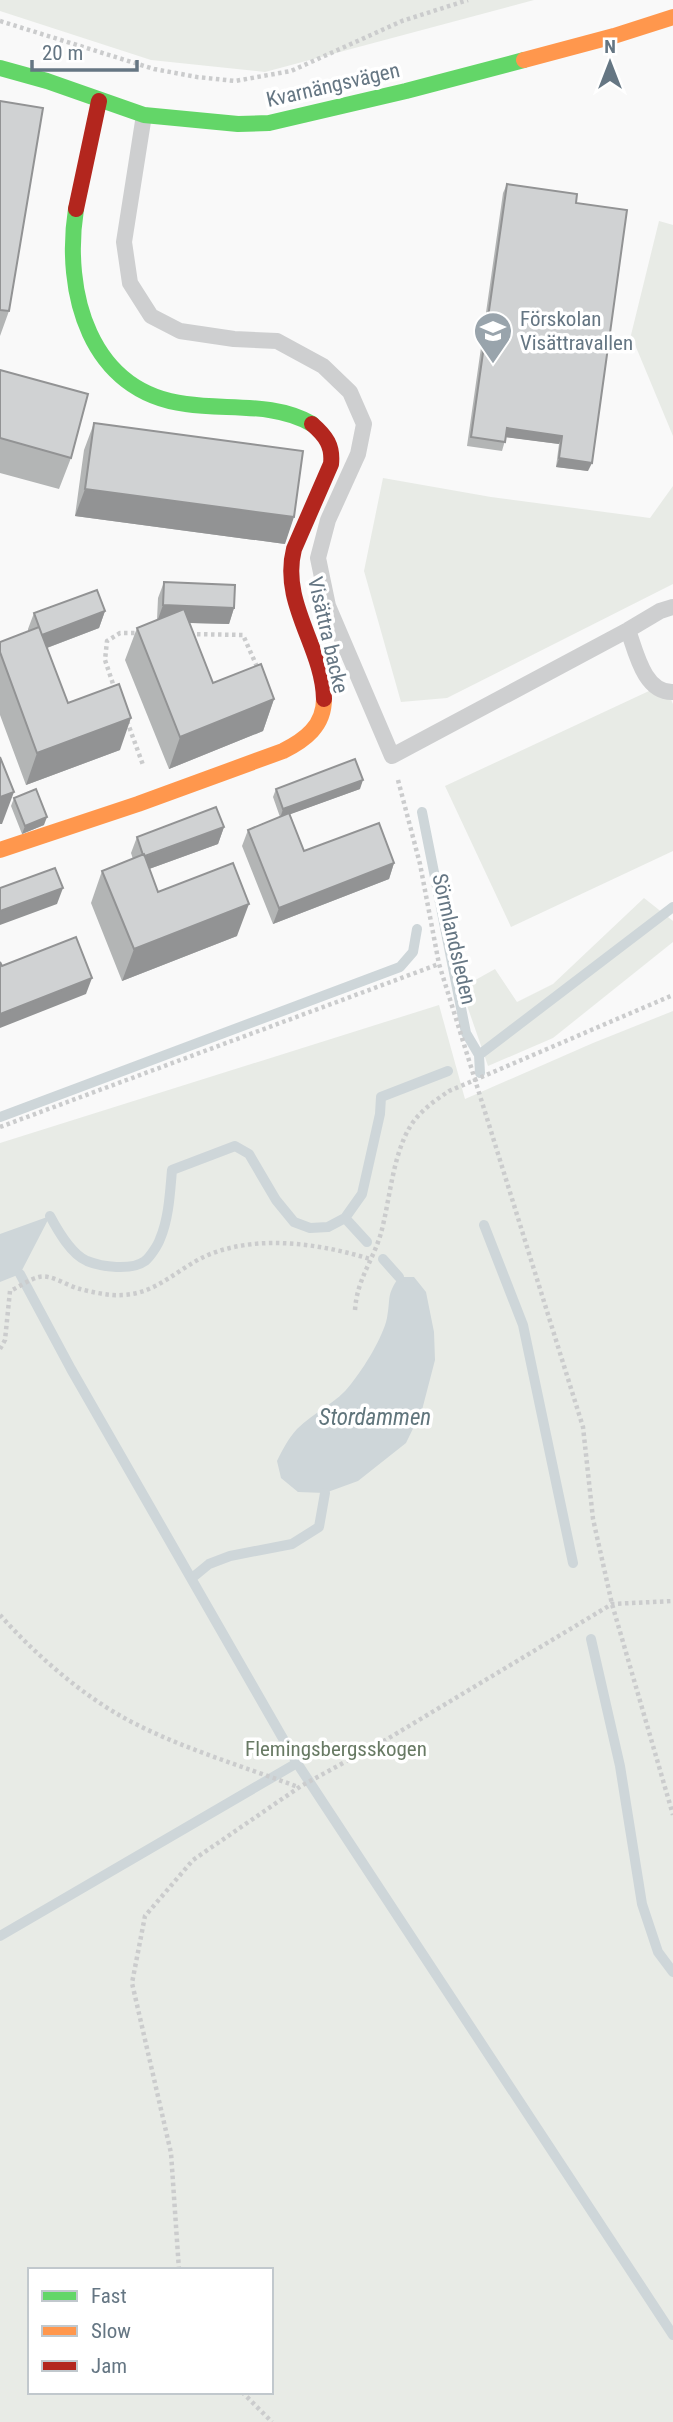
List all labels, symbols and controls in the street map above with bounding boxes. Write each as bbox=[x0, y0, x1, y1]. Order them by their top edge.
scale bar bbox=[32, 28, 136, 72]
north arrow bbox=[575, 28, 645, 98]
text: N bbox=[604, 35, 616, 58]
text: 20 m bbox=[42, 41, 83, 65]
street label: Kvarnängsvägen bbox=[264, 58, 402, 112]
place label: Förskolan Visättravallen bbox=[520, 307, 633, 355]
school or university icon: Förskolan Visättravallen bbox=[472, 310, 514, 365]
street label: Visättra backe bbox=[303, 574, 353, 696]
street label: Sörmlandsleden bbox=[427, 871, 481, 1007]
water label: Stordammen bbox=[319, 1404, 431, 1431]
park label: Flemingsbergsskogen bbox=[245, 1737, 427, 1761]
legend bbox=[28, 2268, 273, 2394]
text: Fast bbox=[91, 2284, 127, 2308]
text: Slow bbox=[91, 2319, 131, 2343]
text: Jam bbox=[91, 2354, 127, 2378]

